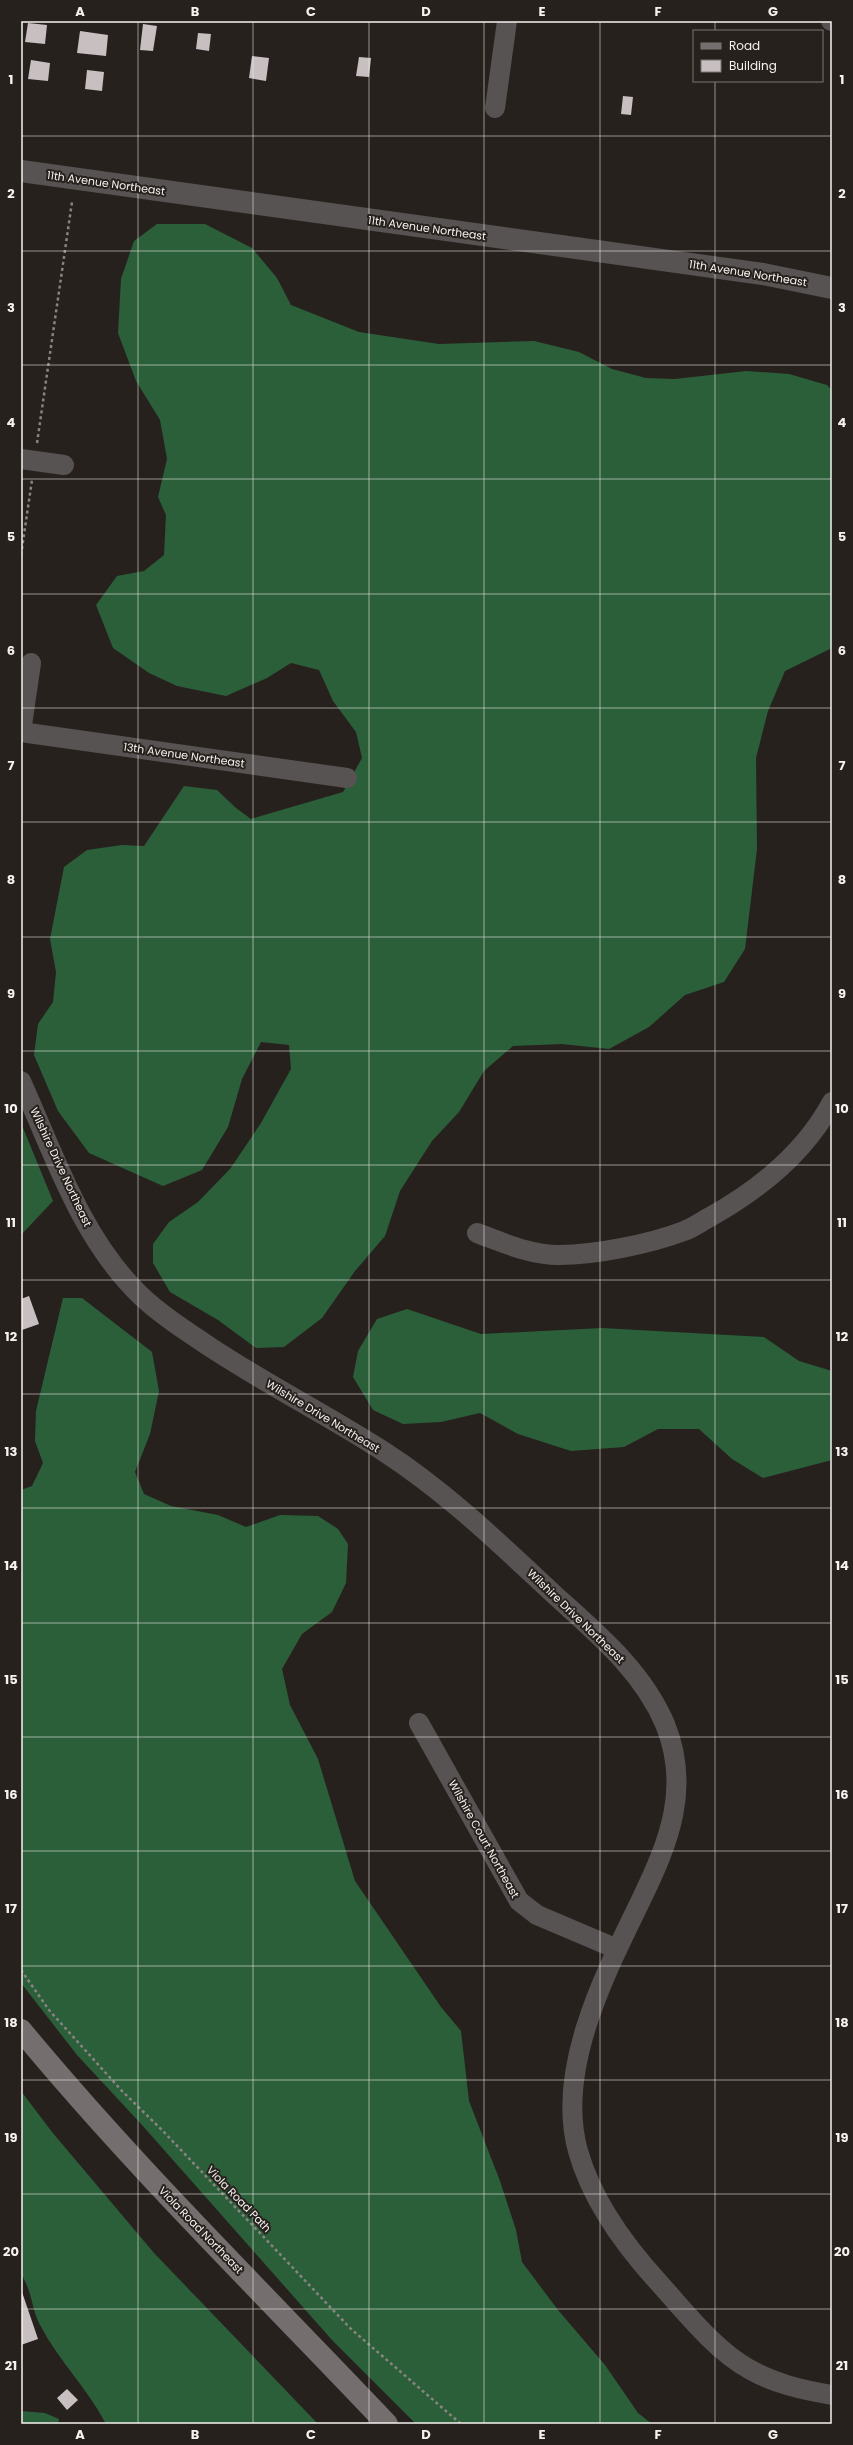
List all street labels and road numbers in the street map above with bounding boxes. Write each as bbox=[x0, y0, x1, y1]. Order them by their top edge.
street label: 11th Avenue Northeast bbox=[46, 167, 166, 199]
street label: 11th Avenue Northeast bbox=[367, 212, 487, 244]
street label: 11th Avenue Northeast bbox=[688, 256, 808, 290]
street label: 13th Avenue Northeast bbox=[122, 739, 246, 771]
street label: Wilshire Drive Northeast bbox=[26, 1105, 96, 1229]
street label: Wilshire Drive Northeast bbox=[263, 1376, 383, 1456]
street label: Wilshire Drive Northeast bbox=[524, 1565, 628, 1667]
street label: Wilshire Court Northeast bbox=[445, 1777, 523, 1901]
street label: Viola Road Path bbox=[203, 2162, 275, 2236]
street label: Viola Road Northeast bbox=[155, 2183, 247, 2277]

